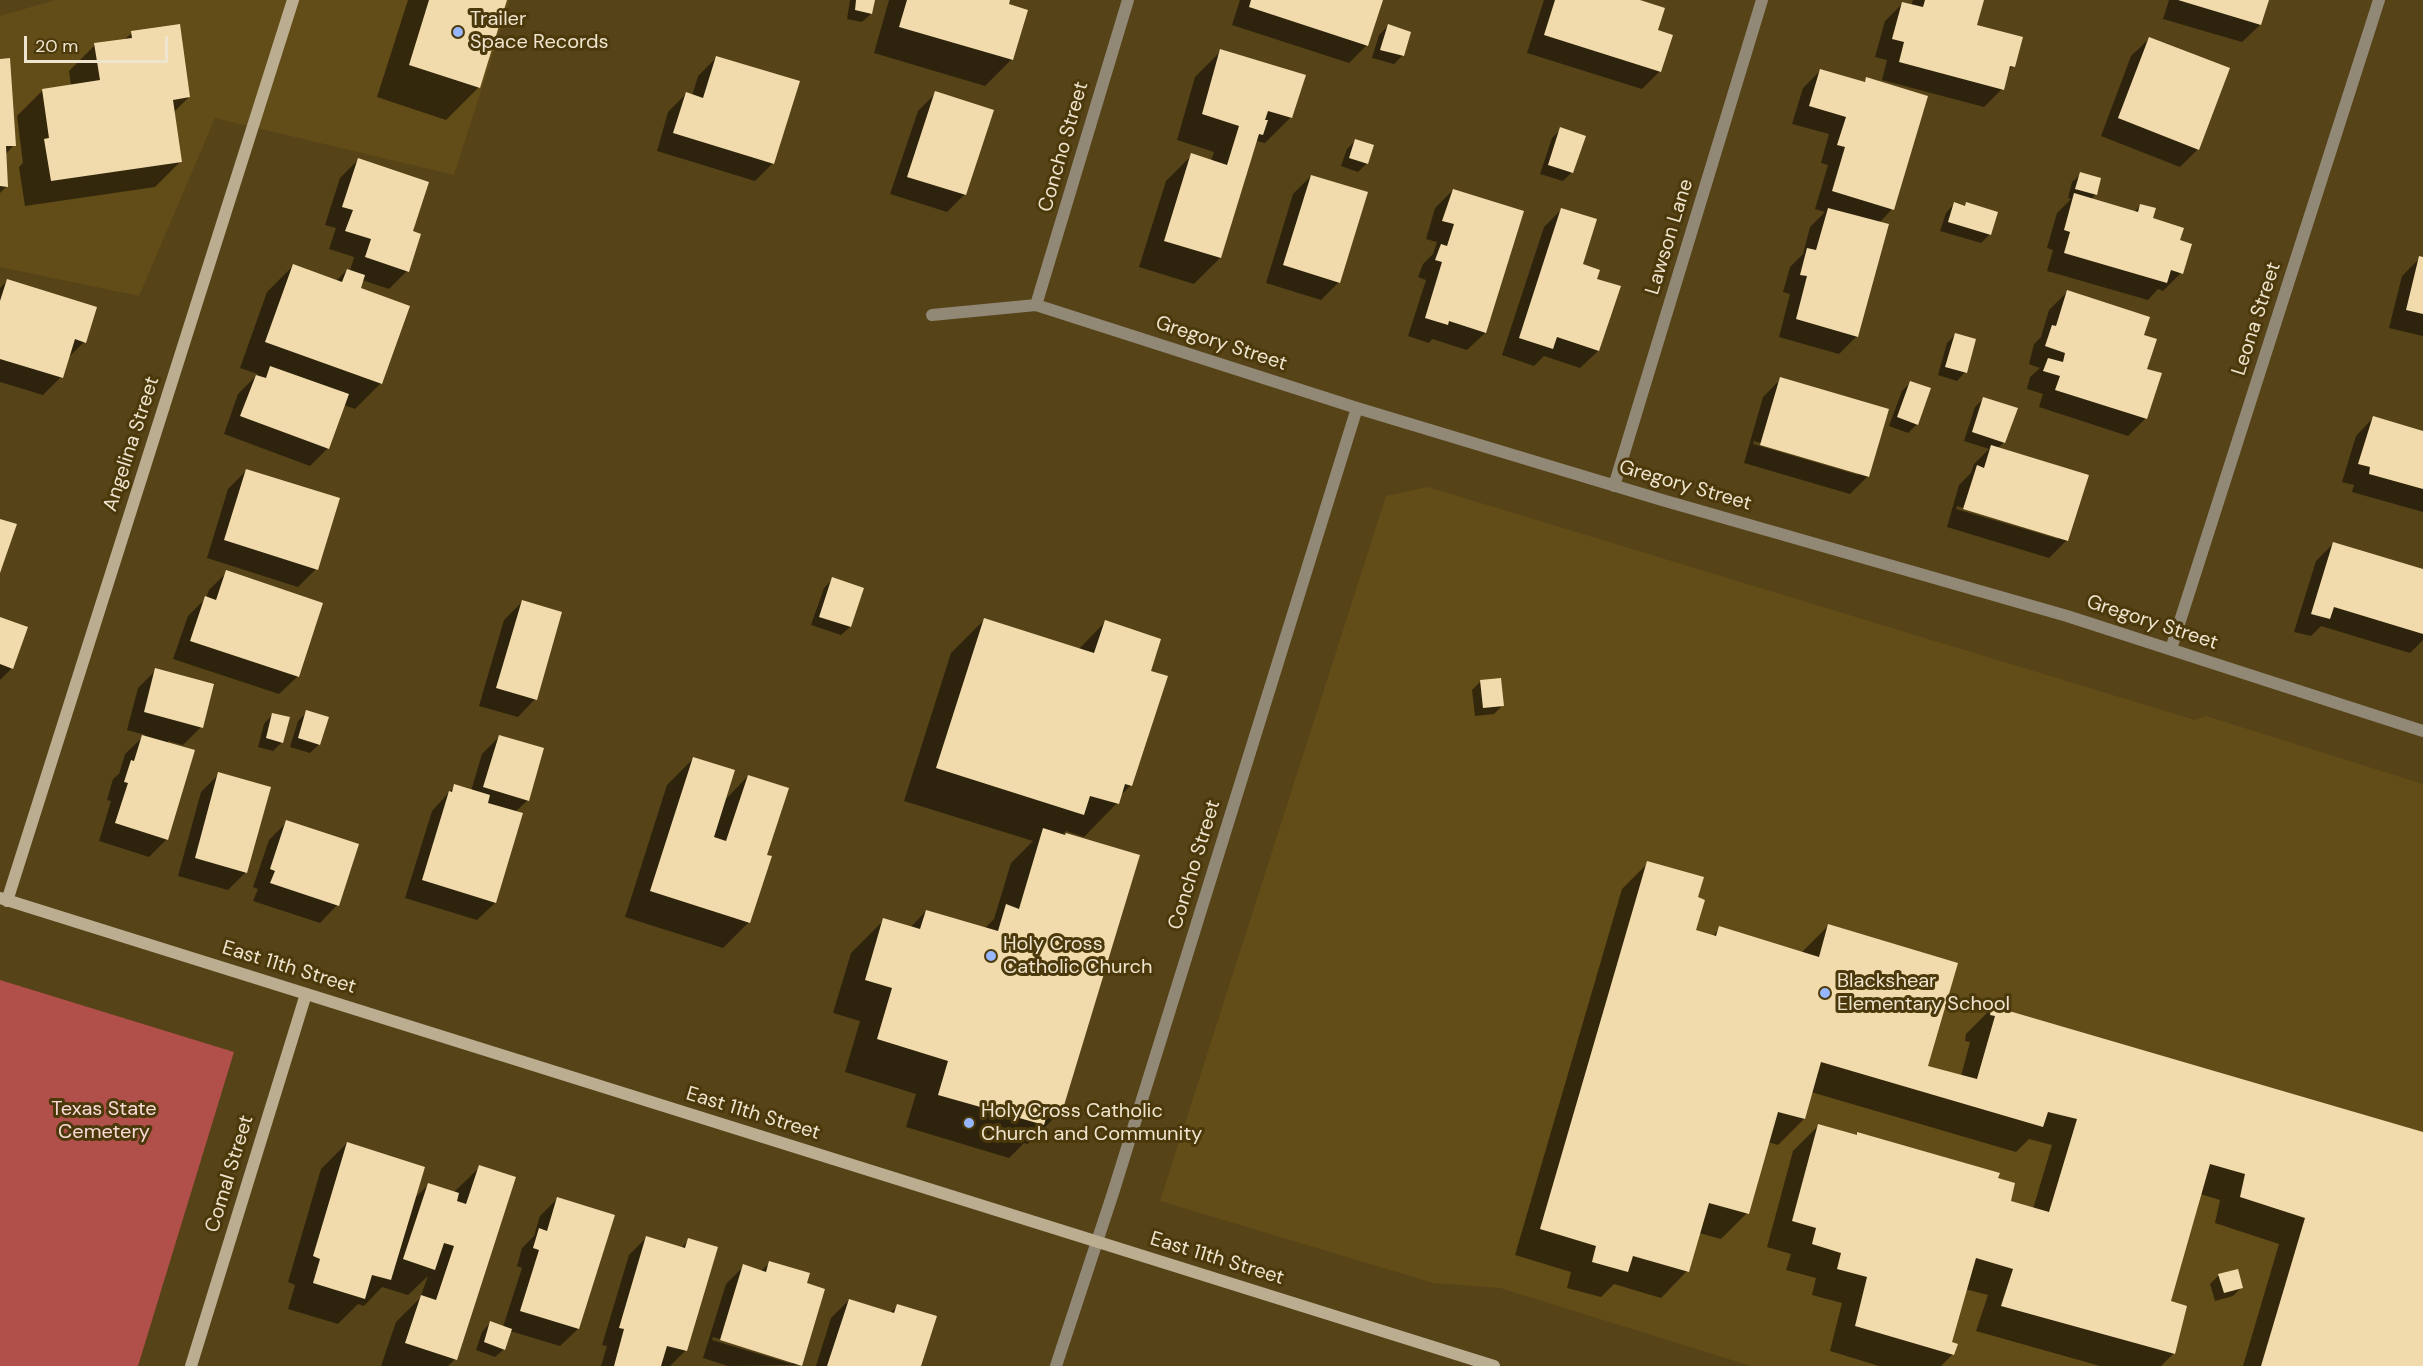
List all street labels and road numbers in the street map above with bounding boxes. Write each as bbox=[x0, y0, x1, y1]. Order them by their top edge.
street label: Concho Street bbox=[1034, 79, 1094, 215]
street label: Lawson Lane bbox=[1641, 176, 1699, 298]
street label: Leona Street bbox=[2227, 259, 2287, 379]
street label: Gregory Street bbox=[1152, 311, 1290, 377]
street label: Angelina Street bbox=[99, 373, 165, 515]
street label: Gregory Street bbox=[1616, 456, 1754, 516]
street label: Gregory Street bbox=[2083, 590, 2221, 656]
street label: Concho Street bbox=[1164, 797, 1226, 933]
street label: East 11th Street bbox=[219, 936, 359, 1000]
street label: East 11th Street bbox=[683, 1082, 823, 1146]
street label: Comal Street bbox=[201, 1112, 259, 1236]
street label: East 11th Street bbox=[1147, 1227, 1287, 1291]

